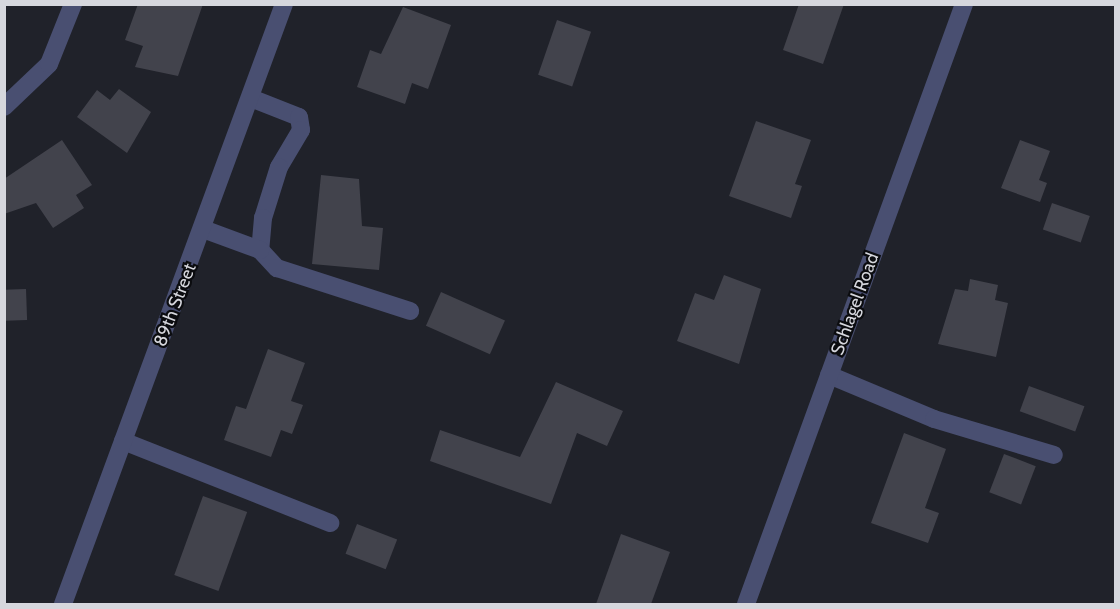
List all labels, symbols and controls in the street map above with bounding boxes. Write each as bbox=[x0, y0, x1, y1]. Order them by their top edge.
street label: Schlagel Road bbox=[827, 250, 883, 358]
street label: 89th Street bbox=[149, 260, 201, 350]

